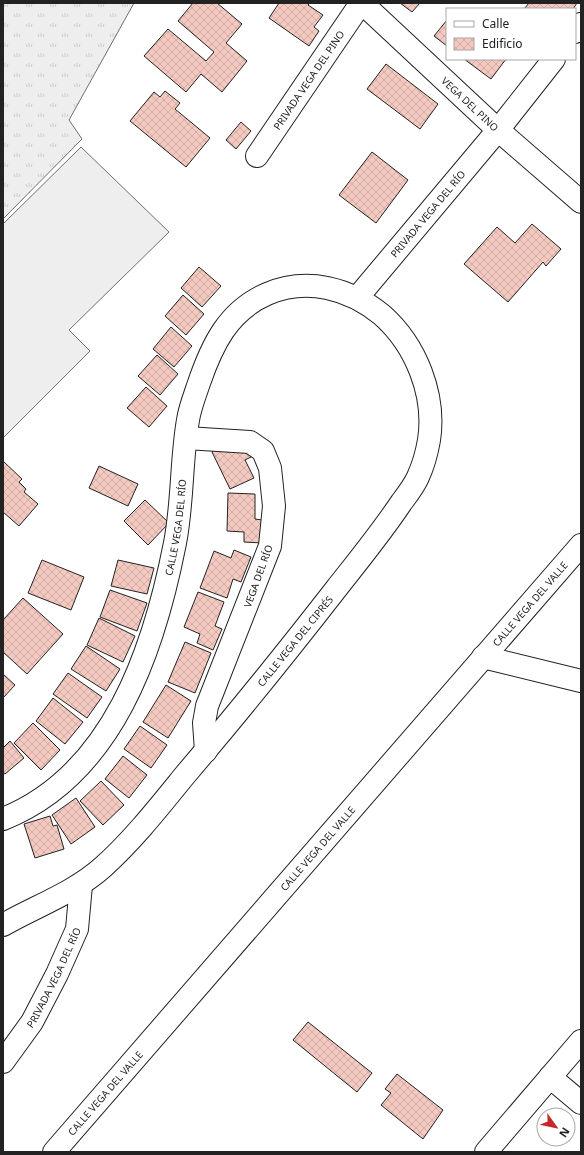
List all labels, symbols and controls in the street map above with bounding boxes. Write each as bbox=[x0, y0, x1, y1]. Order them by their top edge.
legend bbox=[446, 8, 576, 60]
text: Calle bbox=[482, 15, 510, 32]
street label: PRIVADA VEGA DEL PINO bbox=[270, 27, 348, 132]
text: Edificio bbox=[482, 35, 523, 52]
street label: VEGA DEL PINO bbox=[439, 74, 502, 134]
street label: PRIVADA VEGA DEL RÍO bbox=[387, 167, 468, 260]
street label: CALLE VEGA DEL RÍO bbox=[161, 478, 189, 577]
street label: VEGA DEL RÍO bbox=[240, 542, 276, 609]
street label: CALLE VEGA DEL VALLE bbox=[489, 558, 571, 649]
street label: CALLE VEGA DEL CIPRÉS bbox=[254, 592, 336, 689]
street label: CALLE VEGA DEL VALLE bbox=[277, 803, 358, 894]
street label: PRIVADA VEGA DEL RÍO bbox=[23, 925, 84, 1030]
street label: CALLE VEGA DEL VALLE bbox=[64, 1048, 146, 1138]
north arrow bbox=[536, 1107, 576, 1147]
text: N bbox=[556, 1125, 574, 1141]

